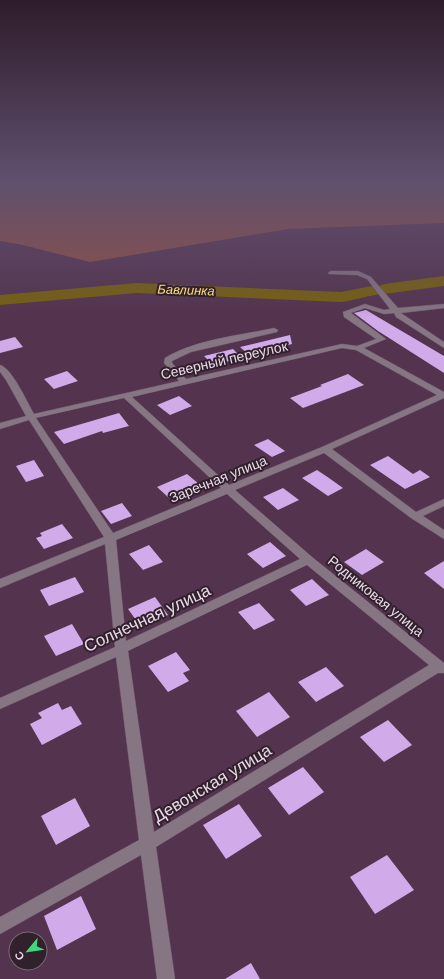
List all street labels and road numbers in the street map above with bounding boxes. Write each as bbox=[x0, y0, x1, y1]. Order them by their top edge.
street label: Северный переулок bbox=[159, 336, 290, 383]
street label: Заречная улица bbox=[166, 451, 270, 507]
street label: Родниковая улица bbox=[324, 552, 428, 641]
street label: Солнечная улица bbox=[80, 579, 215, 657]
street label: Девонская улица bbox=[149, 739, 276, 827]

